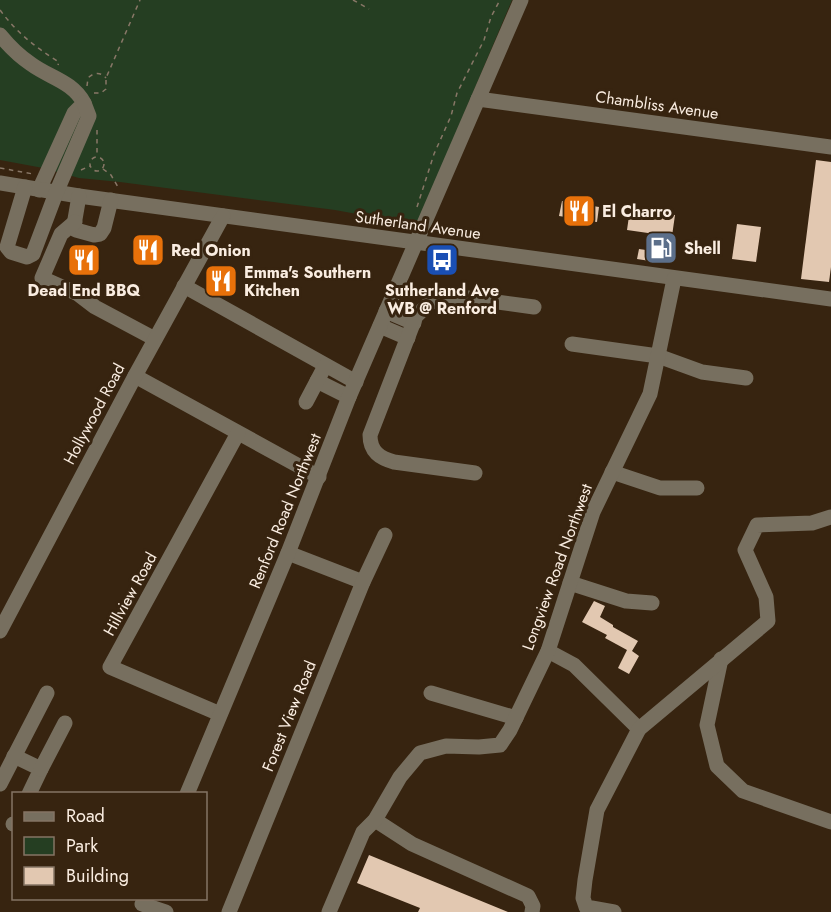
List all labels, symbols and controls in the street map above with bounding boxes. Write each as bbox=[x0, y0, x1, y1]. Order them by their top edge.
street label: Chambliss Avenue bbox=[594, 85, 720, 125]
restaurant icon: El Charro bbox=[561, 193, 597, 229]
place label: El Charro bbox=[602, 200, 672, 223]
street label: Sutherland Avenue bbox=[354, 205, 482, 245]
fuel station icon: Shell bbox=[643, 230, 679, 266]
restaurant icon: Red Onion bbox=[130, 232, 166, 268]
place label: Shell bbox=[684, 237, 721, 260]
place label: Red Onion bbox=[171, 239, 251, 262]
restaurant icon: Dead End BBQ bbox=[66, 242, 102, 278]
bus stop icon: Sutherland Ave WB @ Renford bbox=[424, 242, 460, 278]
place label: Emma's Southern Kitchen bbox=[244, 261, 371, 302]
restaurant icon: Emma's Southern Kitchen bbox=[203, 263, 239, 299]
place label: Dead End BBQ bbox=[28, 279, 141, 302]
place label: Sutherland Ave WB @ Renford bbox=[385, 279, 499, 320]
street label: Hollywood Road bbox=[58, 359, 130, 469]
street label: Renford Road Northwest bbox=[243, 430, 327, 592]
street label: Longview Road Northwest bbox=[516, 480, 598, 653]
street label: Hillview Road bbox=[98, 548, 162, 640]
street label: Forest View Road bbox=[256, 657, 322, 775]
legend bbox=[12, 792, 207, 900]
text: Road bbox=[66, 803, 105, 829]
text: Park bbox=[66, 833, 98, 859]
text: Building bbox=[66, 863, 129, 889]

